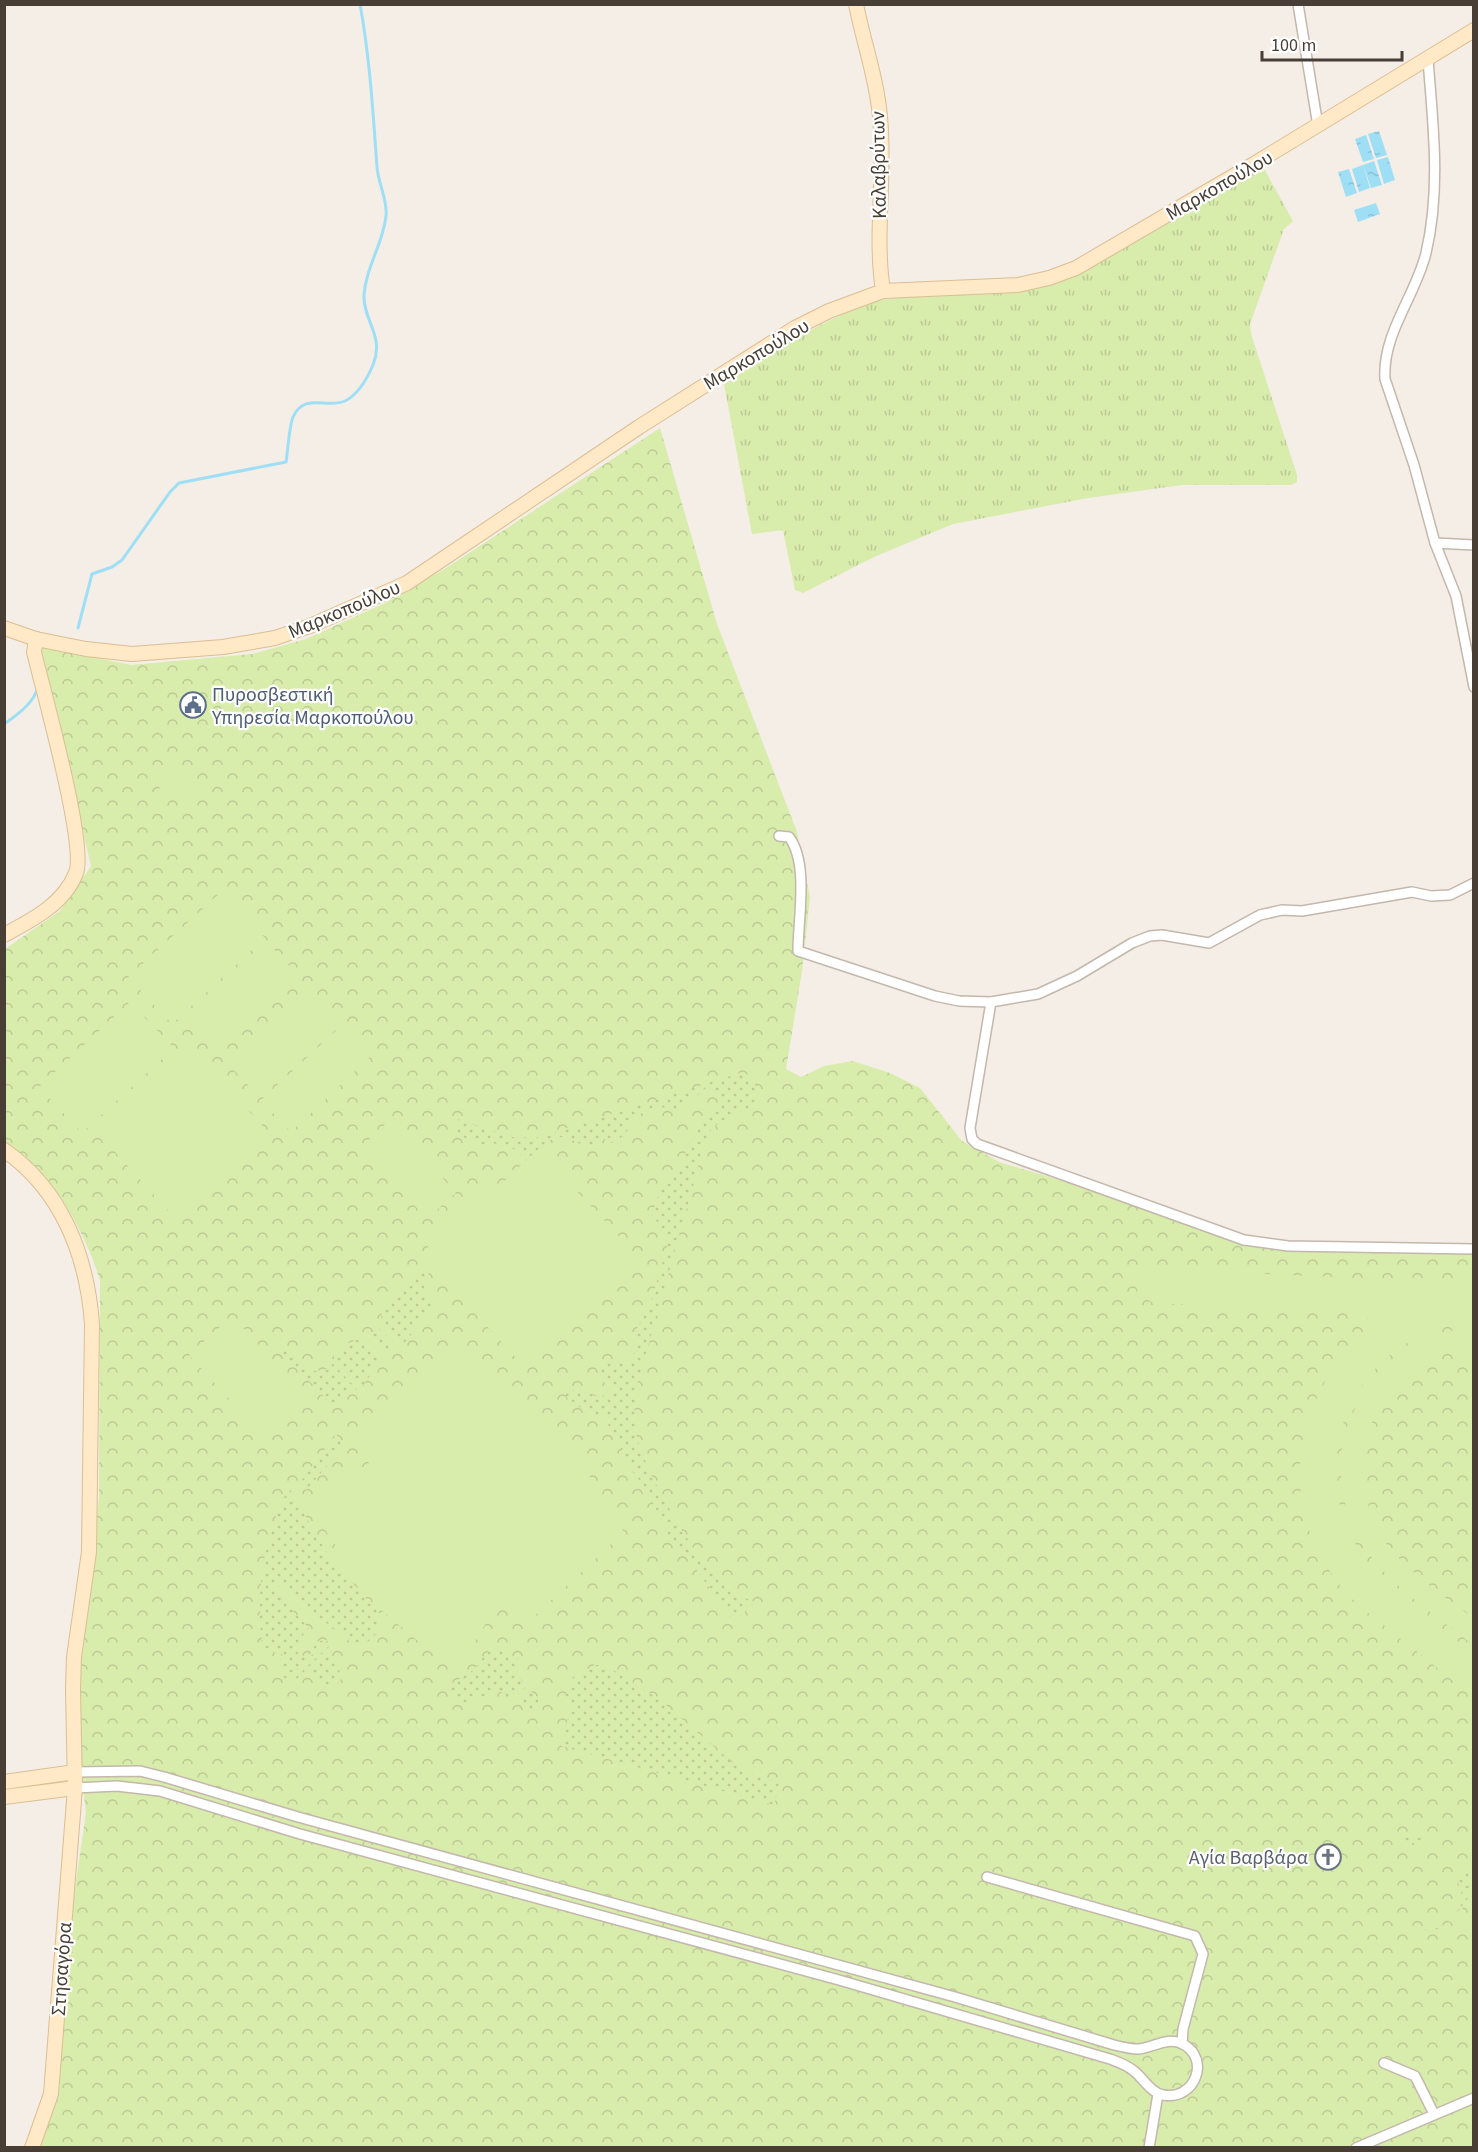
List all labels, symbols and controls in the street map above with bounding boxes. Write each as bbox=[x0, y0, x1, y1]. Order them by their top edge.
scale bar bbox=[1262, 24, 1402, 62]
text: 100 m bbox=[1271, 33, 1316, 58]
street label: Καλαβρύτων bbox=[864, 110, 894, 219]
street label: Μαρκοπούλου bbox=[1161, 144, 1278, 228]
street label: Μαρκοπούλου bbox=[698, 312, 815, 398]
street label: Μαρκοπούλου bbox=[284, 574, 405, 646]
place label: Πυροσβεστική Υπηρεσία Μαρκοπούλου bbox=[211, 681, 414, 732]
public building icon: Πυροσβεστική Υπηρεσία Μαρκοπούλου bbox=[178, 690, 208, 720]
church icon: Αγία Βαρβάρα bbox=[1313, 1842, 1343, 1872]
place label: Αγία Βαρβάρα bbox=[1189, 1844, 1308, 1872]
street label: Στησαγόρα bbox=[45, 1921, 79, 2017]

